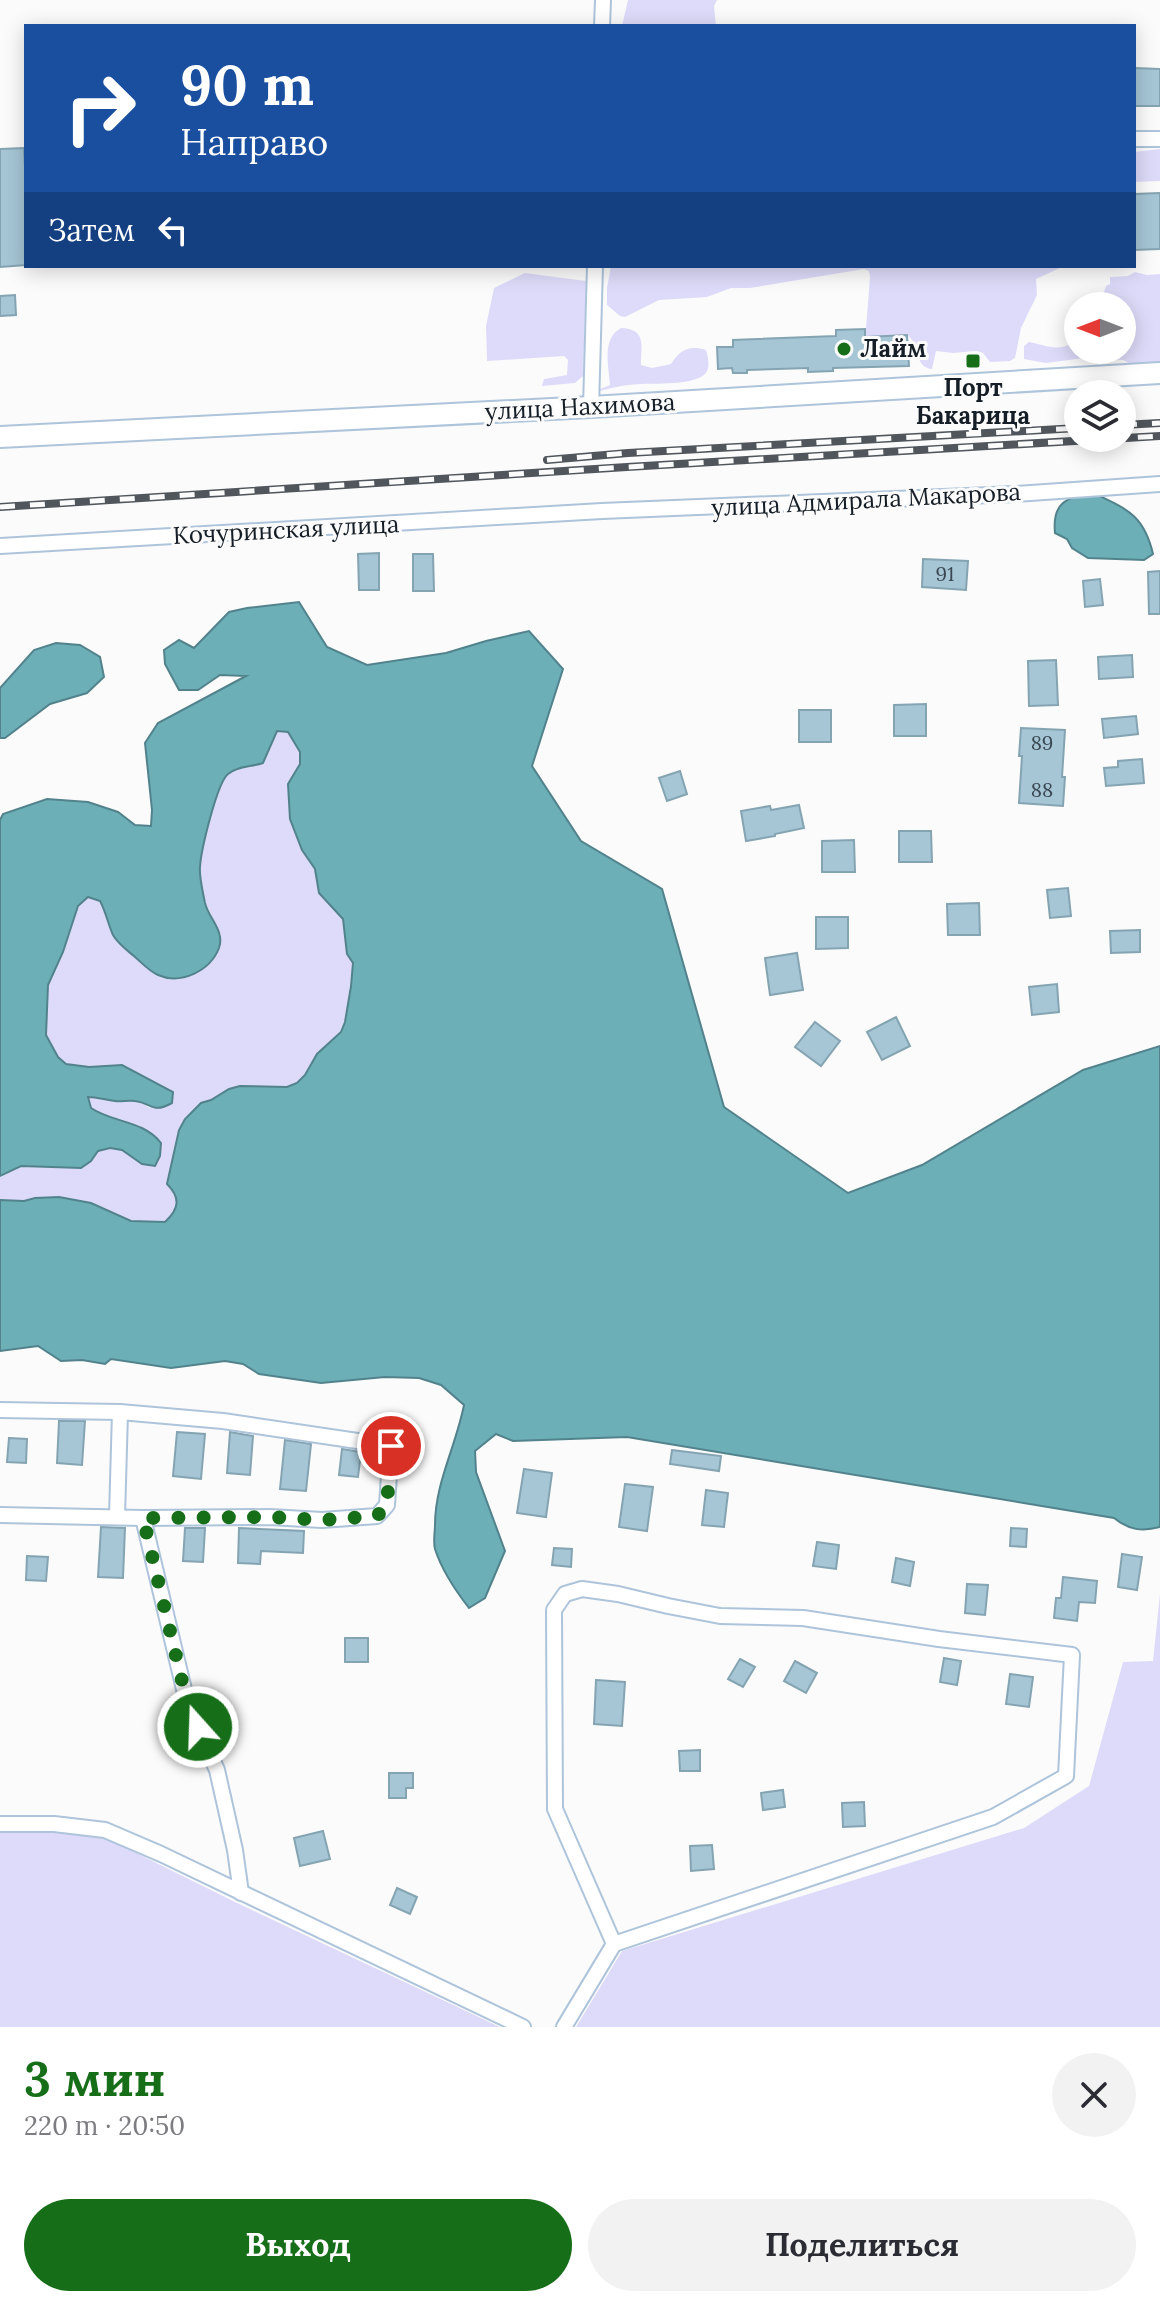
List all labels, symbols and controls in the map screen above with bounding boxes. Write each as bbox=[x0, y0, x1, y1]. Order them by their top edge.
text: 90 m bbox=[180, 49, 314, 120]
icon: right bbox=[48, 56, 152, 160]
text: Направо bbox=[180, 119, 328, 165]
icon: left bbox=[151, 208, 195, 252]
text: Затем bbox=[48, 211, 135, 249]
north arrow bbox=[1064, 292, 1136, 364]
map controls bbox=[1064, 292, 1136, 452]
place label: Лайм bbox=[860, 333, 926, 364]
marker: Лайм bbox=[835, 340, 853, 358]
marker: Порт Бакарица bbox=[964, 352, 982, 370]
place label: Порт Бакарица bbox=[916, 372, 1031, 431]
button: layers bbox=[1064, 380, 1136, 452]
street label: улица Нахимова bbox=[484, 386, 676, 427]
street label: улица Адмирала Макарова bbox=[710, 476, 1022, 523]
street label: Кочуринская улица bbox=[172, 508, 400, 551]
house number: 91 bbox=[936, 561, 954, 586]
house number: 89 bbox=[1031, 730, 1053, 755]
house number: 88 bbox=[1031, 777, 1053, 802]
pin bbox=[357, 1412, 425, 1480]
icon: arrive bbox=[369, 1424, 413, 1468]
position arrow bbox=[156, 1685, 240, 1769]
text: 3 мин bbox=[24, 2048, 165, 2109]
button: close bbox=[1052, 2053, 1136, 2137]
text: 220 m · 20:50 bbox=[24, 2109, 185, 2142]
button: Выход bbox=[24, 2199, 572, 2291]
button: Поделиться bbox=[588, 2199, 1136, 2291]

